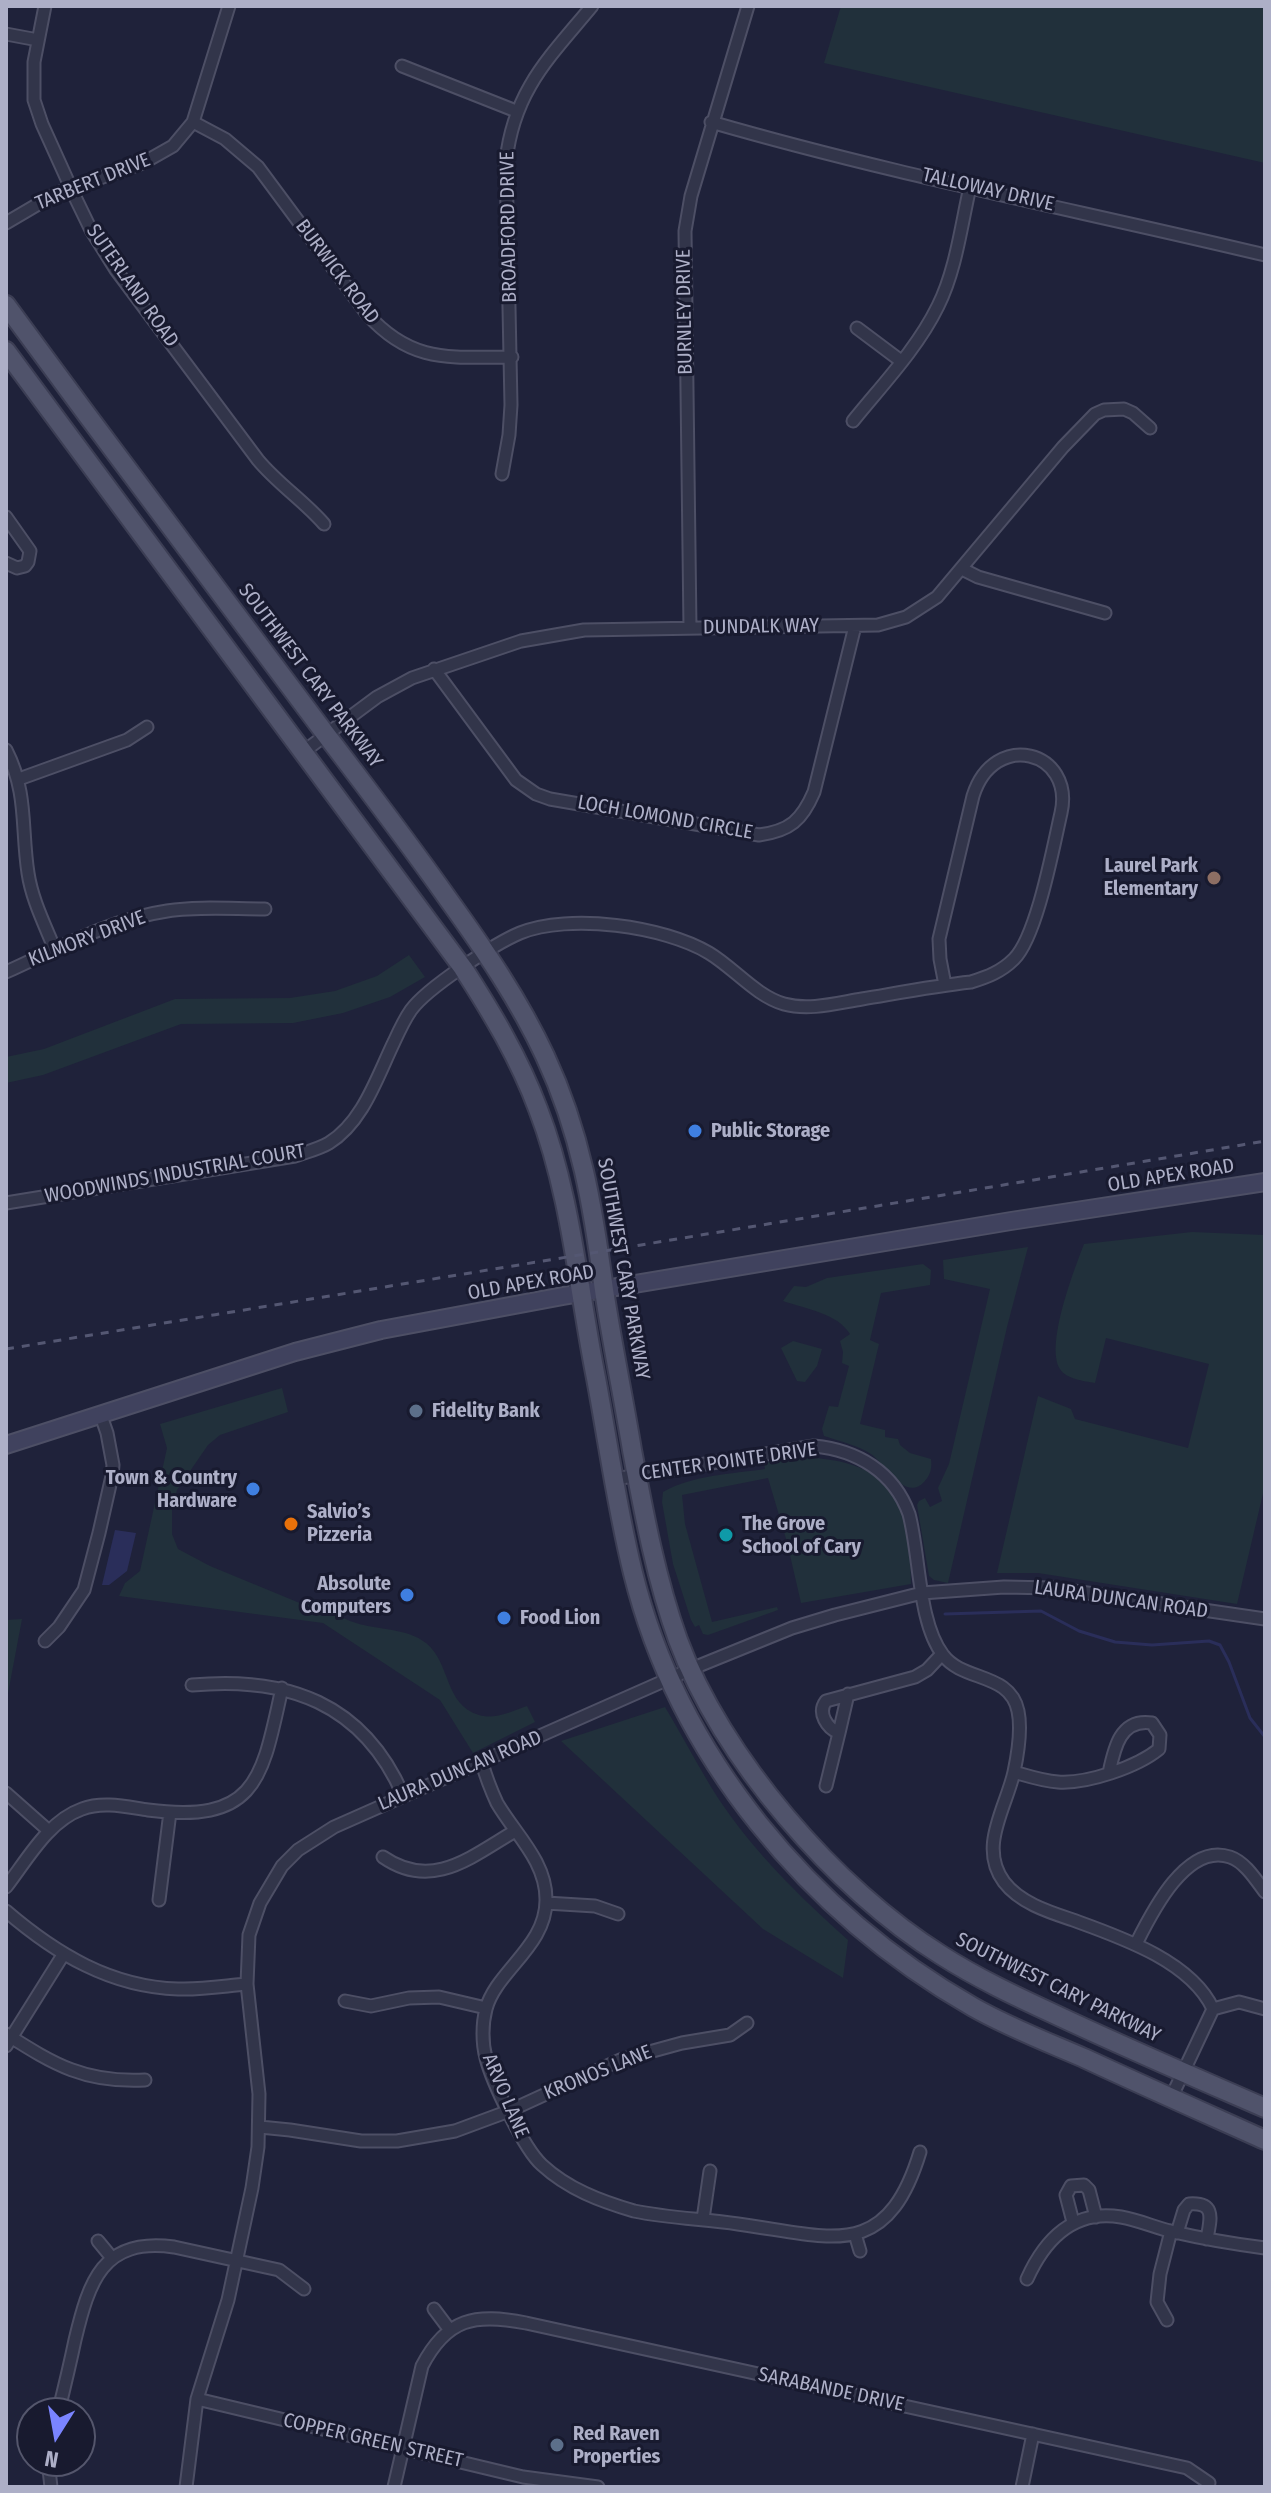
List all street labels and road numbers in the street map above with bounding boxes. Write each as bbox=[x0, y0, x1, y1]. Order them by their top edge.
street label: TARBERT DRIVE bbox=[32, 148, 154, 216]
street label: BROADFORD DRIVE bbox=[496, 151, 522, 303]
street label: TALLOWAY DRIVE bbox=[920, 163, 1056, 217]
street label: BURWICK ROAD bbox=[290, 215, 384, 329]
street label: SUTERLAND ROAD bbox=[81, 220, 183, 352]
street label: BURNLEY DRIVE bbox=[672, 249, 698, 375]
street label: SOUTHWEST CARY PARKWAY bbox=[233, 579, 387, 773]
street label: DUNDALK WAY bbox=[703, 614, 819, 640]
street label: LOCH LOMOND CIRCLE bbox=[576, 791, 754, 845]
street label: KILMORY DRIVE bbox=[25, 906, 149, 972]
street label: WOODWINDS INDUSTRIAL COURT bbox=[43, 1139, 307, 1209]
street label: OLD APEX ROAD bbox=[1106, 1154, 1236, 1198]
street label: SOUTHWEST CARY PARKWAY bbox=[592, 1156, 654, 1382]
street label: OLD APEX ROAD bbox=[466, 1260, 596, 1306]
street label: CENTER POINTE DRIVE bbox=[640, 1438, 818, 1486]
street label: LAURA DUNCAN ROAD bbox=[1033, 1576, 1209, 1624]
street label: LAURA DUNCAN ROAD bbox=[375, 1726, 545, 1816]
street label: SOUTHWEST CARY PARKWAY bbox=[952, 1928, 1164, 2048]
street label: KRONOS LANE bbox=[541, 2041, 655, 2105]
street label: ARVO LANE bbox=[476, 2050, 534, 2142]
street label: SARABANDE DRIVE bbox=[756, 2363, 906, 2417]
street label: COPPER GREEN STREET bbox=[281, 2409, 465, 2473]

